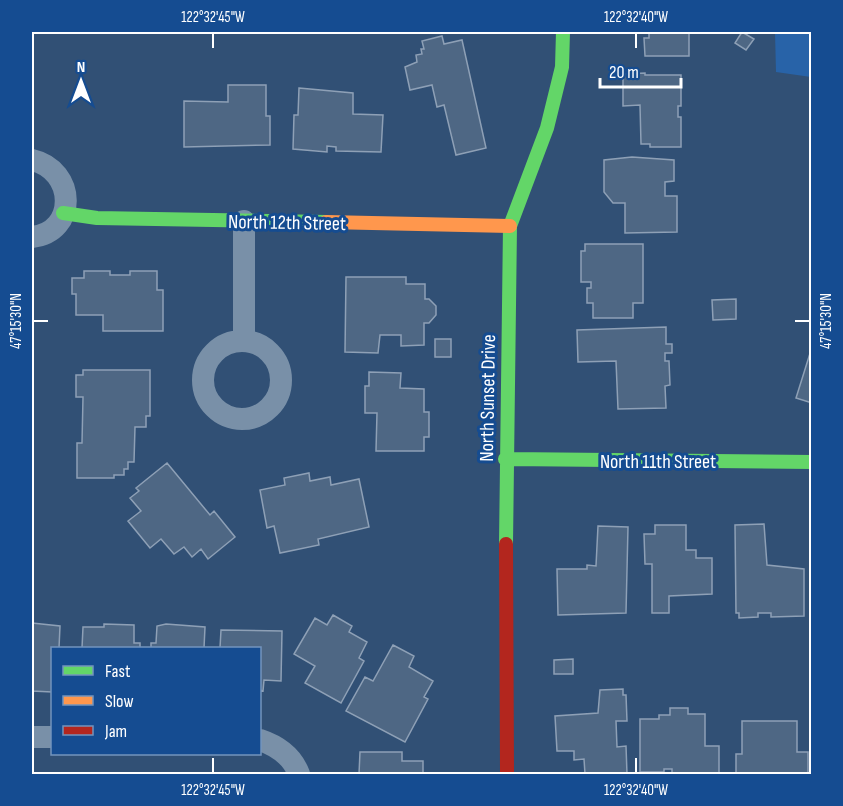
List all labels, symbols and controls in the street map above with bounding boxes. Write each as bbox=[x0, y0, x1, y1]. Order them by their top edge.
text: 122°32'45"W bbox=[181, 8, 245, 27]
text: 122°32'40"W bbox=[604, 8, 668, 27]
north arrow bbox=[51, 51, 111, 111]
scale bar bbox=[600, 51, 681, 89]
text: N bbox=[77, 58, 85, 77]
text: 20 m bbox=[609, 62, 639, 83]
street label: North 12th Street bbox=[228, 210, 346, 236]
text: 47°15'30"N bbox=[7, 293, 26, 349]
text: 47°15'30"N bbox=[817, 293, 836, 349]
street label: North Sunset Drive bbox=[475, 334, 501, 462]
street label: North 11th Street bbox=[600, 450, 716, 474]
legend bbox=[51, 647, 261, 755]
text: Fast bbox=[105, 661, 131, 682]
text: Slow bbox=[105, 691, 134, 712]
text: Jam bbox=[104, 721, 127, 742]
text: 122°32'45"W bbox=[181, 781, 245, 800]
text: 122°32'40"W bbox=[604, 781, 668, 800]

